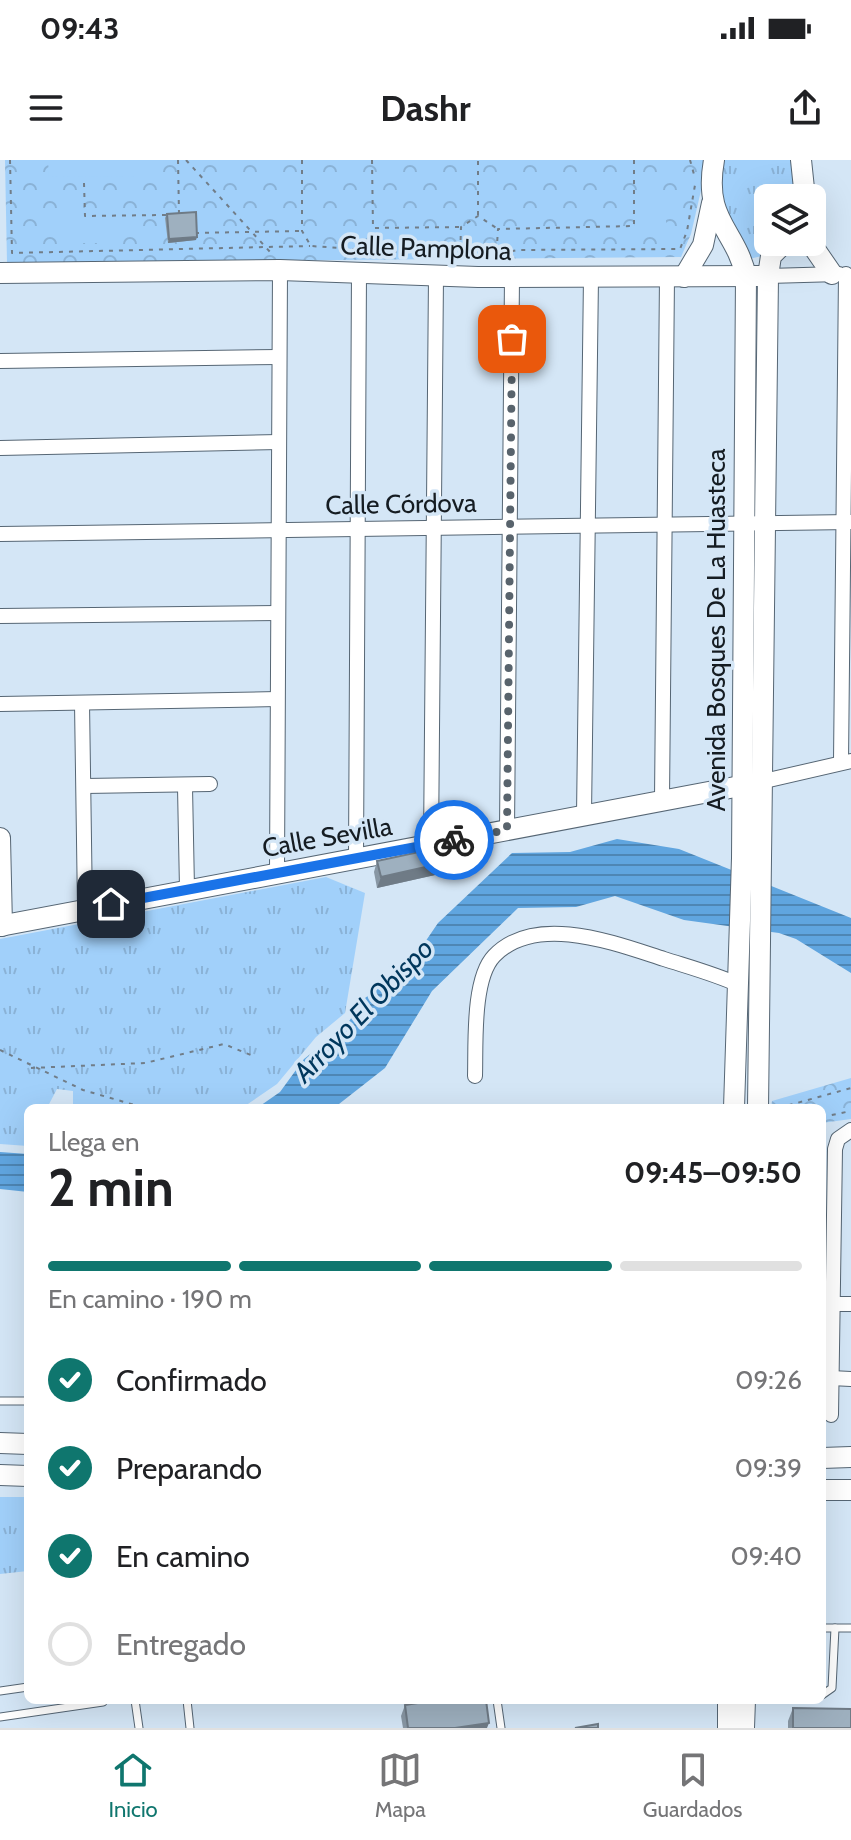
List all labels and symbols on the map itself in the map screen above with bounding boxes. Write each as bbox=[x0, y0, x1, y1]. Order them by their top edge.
street label: Calle Pamplona bbox=[340, 229, 513, 267]
pin bbox=[478, 305, 546, 373]
street label: Avenida Bosques De La Huasteca bbox=[700, 448, 732, 811]
street label: Calle Córdova bbox=[325, 487, 477, 521]
courier bbox=[414, 800, 494, 880]
street label: Calle Sevilla bbox=[260, 810, 395, 864]
pin bbox=[77, 870, 145, 938]
water label: Arroyo El Obispo bbox=[285, 931, 440, 1090]

